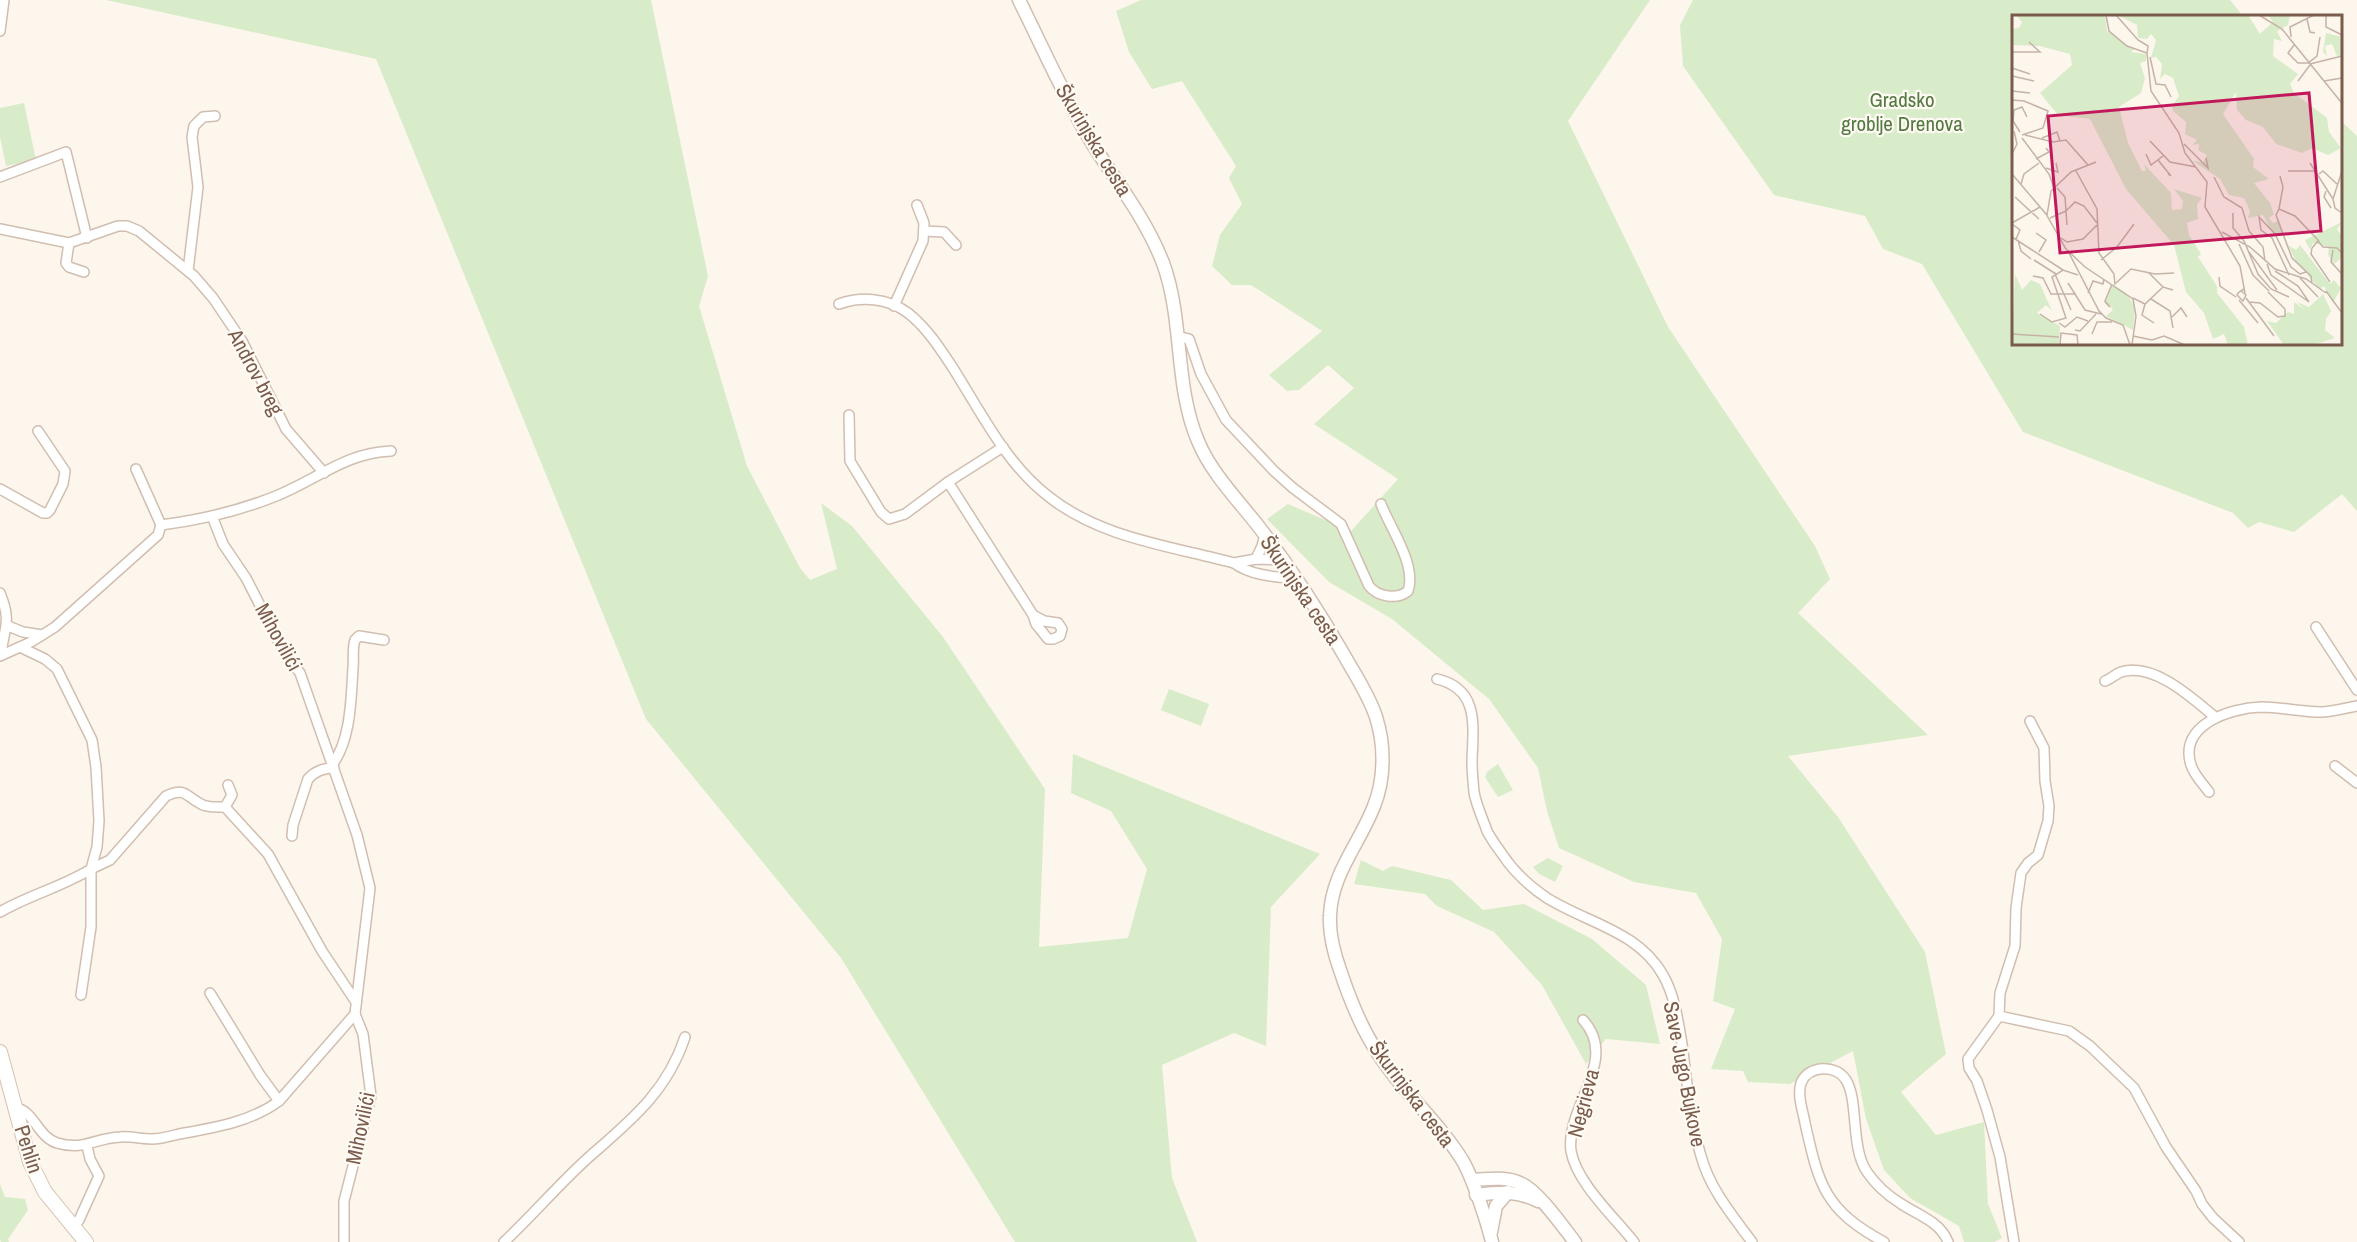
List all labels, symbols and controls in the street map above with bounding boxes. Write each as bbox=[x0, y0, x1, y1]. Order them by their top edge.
inset map bbox=[2012, 15, 2342, 345]
street label: Škurinjska cesta bbox=[1049, 78, 1139, 202]
park label: Gradsko groblje Drenova bbox=[1841, 85, 1963, 138]
street label: Androv breg bbox=[221, 323, 291, 421]
street label: Škurinjska cesta bbox=[1254, 530, 1349, 651]
street label: Mihovilići bbox=[248, 598, 310, 676]
street label: Save Jugo Bujkove bbox=[1657, 999, 1713, 1149]
street label: Škurinjska cesta bbox=[1362, 1035, 1462, 1154]
street label: Negrieva bbox=[1560, 1065, 1606, 1140]
street label: Mihovilići bbox=[338, 1089, 382, 1167]
street label: Pehlin bbox=[8, 1121, 50, 1177]

